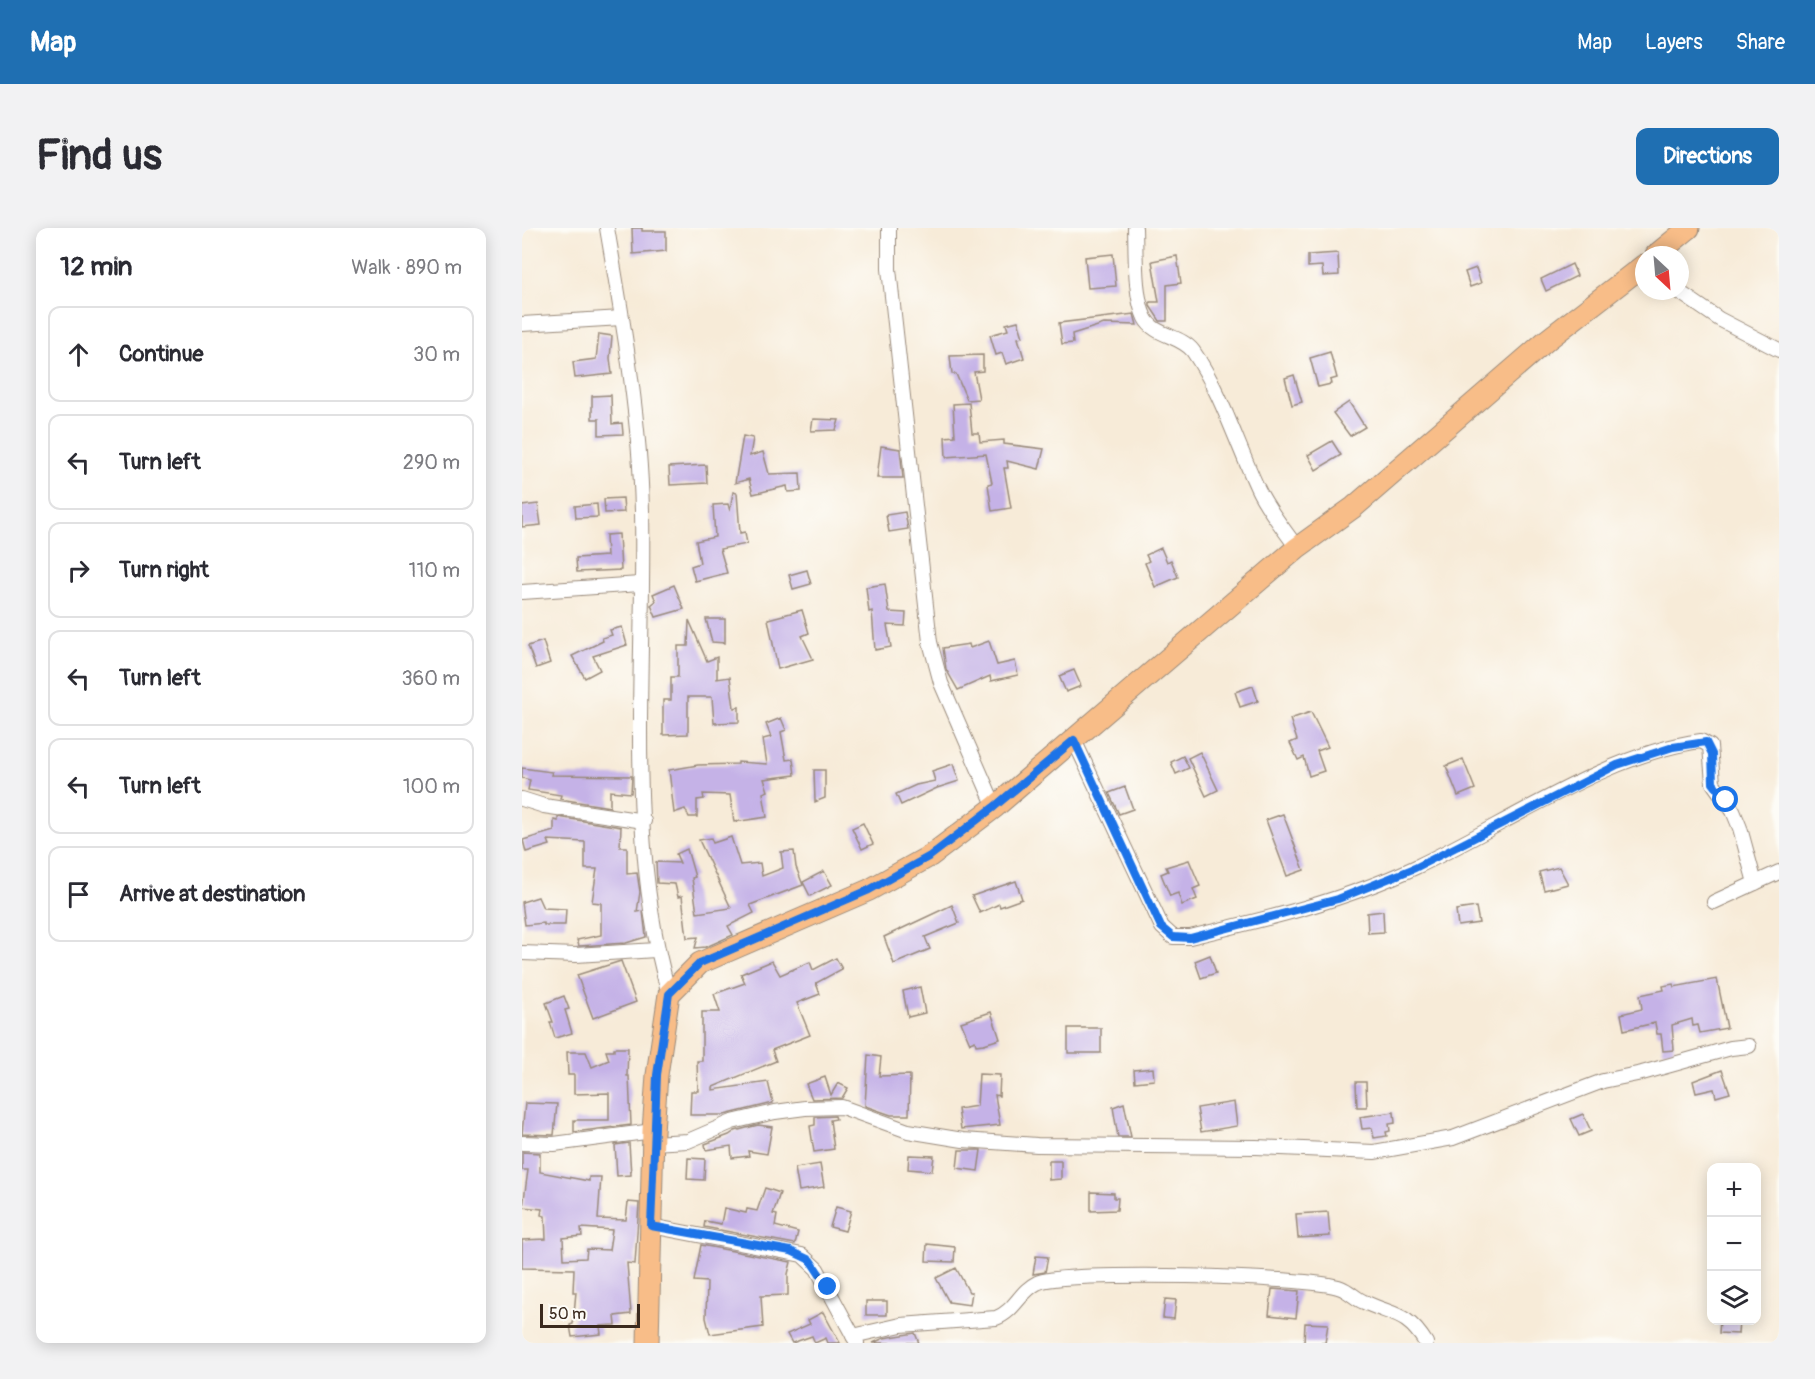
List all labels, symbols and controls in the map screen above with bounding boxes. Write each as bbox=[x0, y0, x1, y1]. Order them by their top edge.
text: Map bbox=[30, 25, 76, 60]
text: Map bbox=[1577, 29, 1612, 56]
text: Layers bbox=[1645, 29, 1703, 56]
text: Share bbox=[1736, 29, 1785, 56]
button: Directions bbox=[1636, 128, 1779, 185]
text: Find us bbox=[36, 130, 162, 182]
north arrow bbox=[1635, 246, 1689, 300]
text: 12 min bbox=[60, 251, 133, 283]
text: Walk · 890 m bbox=[351, 255, 462, 280]
icon: ahead bbox=[62, 338, 95, 371]
text: Continue bbox=[119, 340, 203, 368]
text: 30 m bbox=[413, 342, 460, 367]
icon: left bbox=[62, 446, 95, 479]
text: Turn left bbox=[119, 448, 201, 476]
text: 290 m bbox=[403, 450, 460, 475]
icon: right bbox=[62, 554, 95, 587]
text: Turn right bbox=[119, 556, 209, 584]
text: 110 m bbox=[409, 558, 460, 583]
icon: left bbox=[62, 662, 95, 695]
text: Turn left bbox=[119, 664, 201, 692]
text: 360 m bbox=[401, 666, 460, 691]
icon: left bbox=[62, 770, 95, 803]
text: Turn left bbox=[119, 772, 201, 800]
text: 100 m bbox=[403, 774, 460, 799]
route start bbox=[1712, 786, 1738, 812]
icon: arrive bbox=[62, 878, 95, 911]
text: Arrive at destination bbox=[119, 880, 305, 908]
map controls bbox=[1707, 1163, 1761, 1325]
button: + bbox=[1707, 1163, 1761, 1217]
button: − bbox=[1707, 1217, 1761, 1271]
button: layers bbox=[1707, 1271, 1761, 1325]
route end bbox=[814, 1273, 840, 1299]
scale bar bbox=[540, 1301, 640, 1328]
text: 50 m bbox=[549, 1304, 586, 1324]

